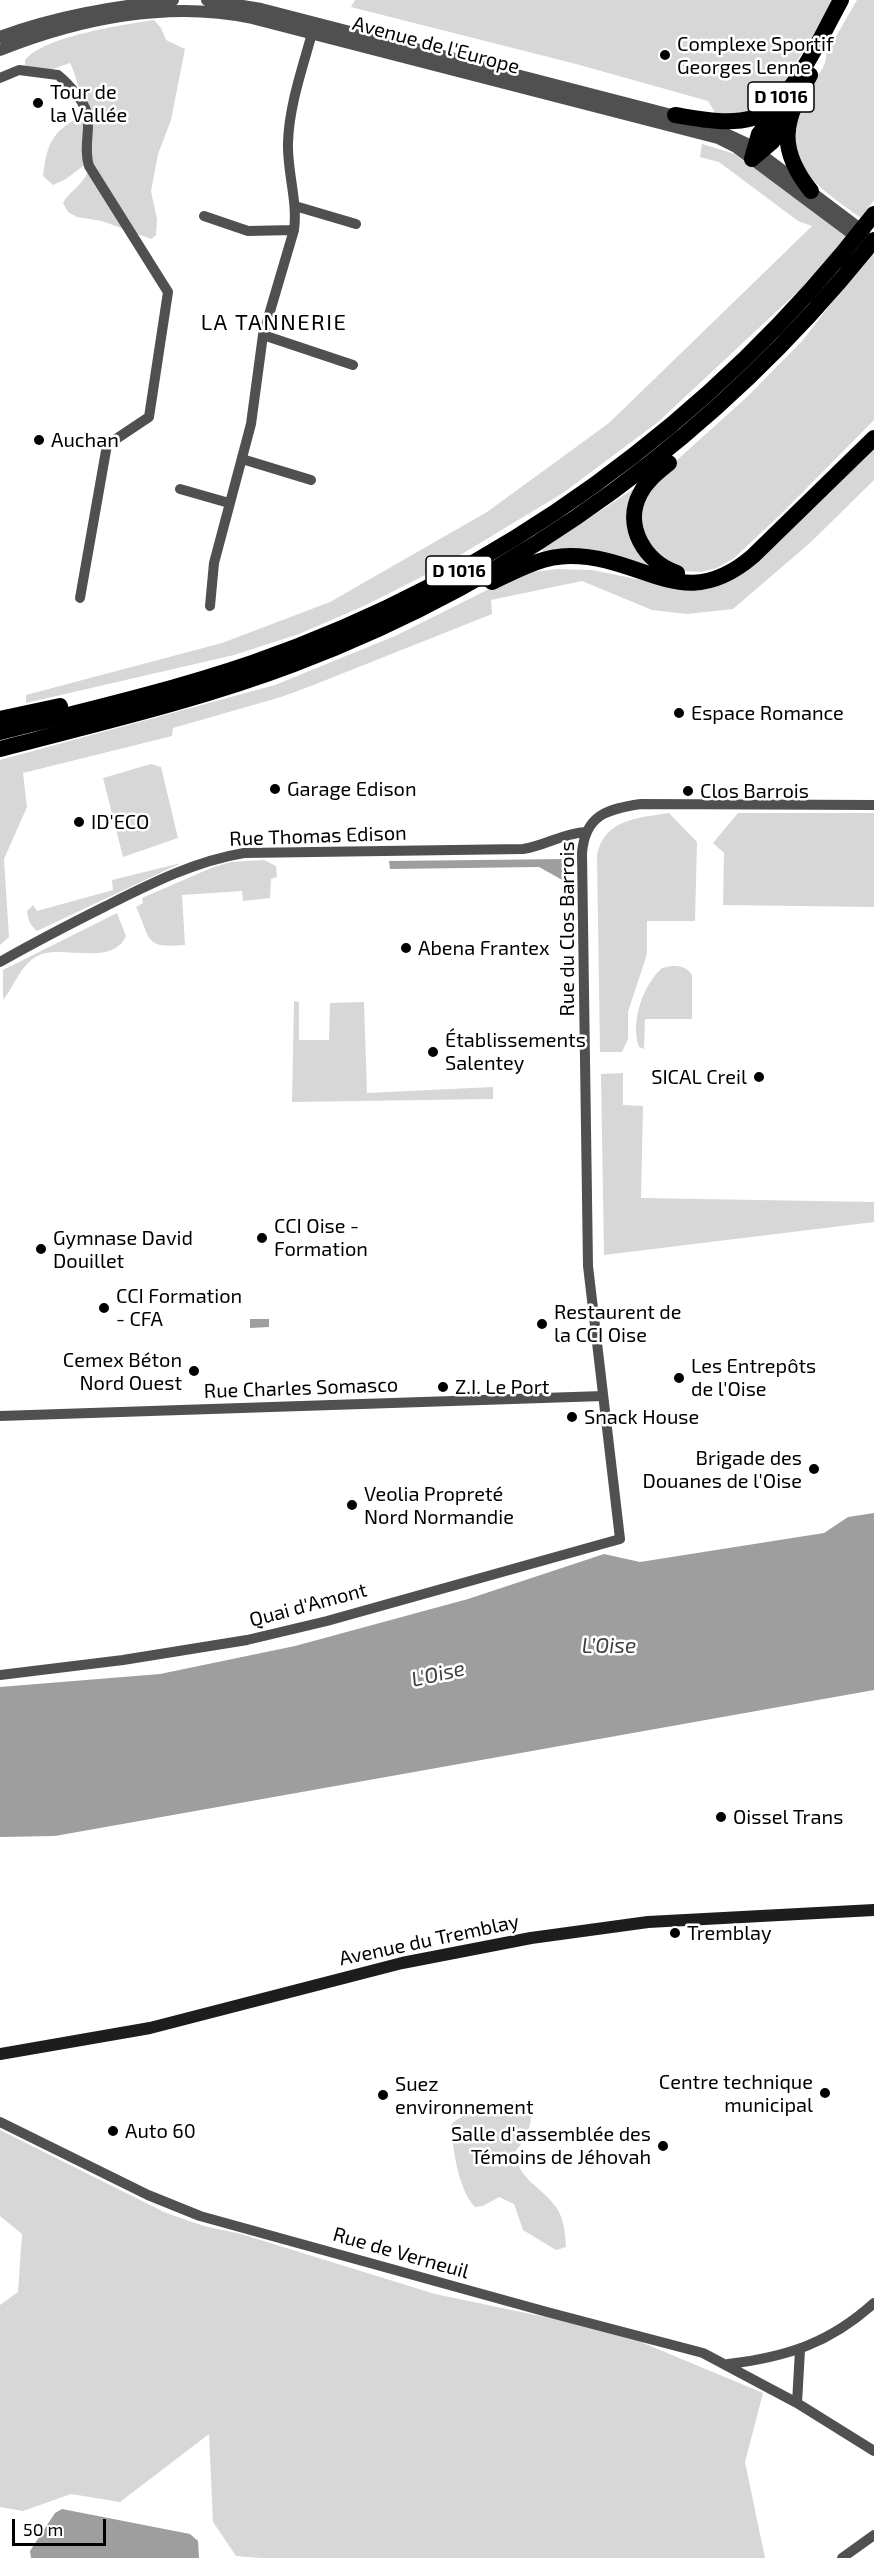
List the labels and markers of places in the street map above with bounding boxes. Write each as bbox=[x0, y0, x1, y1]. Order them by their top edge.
place label: Complexe Sportif Georges Lenne bbox=[677, 32, 833, 79]
marker: Complexe Sportif Georges Lenne bbox=[658, 48, 672, 62]
place label: Tour de la Vallée bbox=[50, 80, 127, 127]
marker: Tour de la Vallée bbox=[31, 96, 45, 110]
place label: Auchan bbox=[51, 428, 119, 452]
marker: Auchan bbox=[32, 433, 46, 447]
place label: Espace Romance bbox=[691, 701, 844, 725]
marker: Espace Romance bbox=[672, 706, 686, 720]
place label: Garage Edison bbox=[287, 777, 417, 801]
place label: Clos Barrois bbox=[700, 779, 809, 803]
marker: Garage Edison bbox=[268, 782, 282, 796]
marker: Clos Barrois bbox=[681, 784, 695, 798]
place label: ID'ECO bbox=[91, 810, 149, 834]
marker: ID'ECO bbox=[72, 815, 86, 829]
place label: Abena Frantex bbox=[418, 936, 550, 960]
marker: Abena Frantex bbox=[399, 941, 413, 955]
place label: Établissements Salentey bbox=[445, 1028, 586, 1075]
marker: Établissements Salentey bbox=[426, 1045, 440, 1059]
place label: SICAL Creil bbox=[651, 1065, 747, 1089]
marker: SICAL Creil bbox=[752, 1070, 766, 1084]
place label: CCI Oise - Formation bbox=[274, 1214, 368, 1261]
place label: Gymnase David Douillet bbox=[53, 1226, 193, 1273]
marker: CCI Oise - Formation bbox=[255, 1231, 269, 1245]
marker: Gymnase David Douillet bbox=[34, 1242, 48, 1256]
place label: CCI Formation - CFA bbox=[116, 1284, 242, 1331]
place label: Restaurent de la CCI Oise bbox=[554, 1300, 682, 1347]
marker: CCI Formation - CFA bbox=[97, 1301, 111, 1315]
marker: Restaurent de la CCI Oise bbox=[535, 1317, 549, 1331]
place label: Cemex Béton Nord Ouest bbox=[63, 1348, 182, 1395]
place label: Les Entrepôts de l'Oise bbox=[691, 1354, 816, 1401]
marker: Cemex Béton Nord Ouest bbox=[187, 1364, 201, 1378]
marker: Les Entrepôts de l'Oise bbox=[672, 1371, 686, 1385]
place label: Z.I. Le Port bbox=[455, 1375, 549, 1399]
marker: Z.I. Le Port bbox=[436, 1380, 450, 1394]
place label: Snack House bbox=[584, 1405, 699, 1429]
marker: Snack House bbox=[565, 1410, 579, 1424]
place label: Brigade des Douanes de l'Oise bbox=[642, 1446, 802, 1493]
marker: Brigade des Douanes de l'Oise bbox=[807, 1462, 821, 1476]
place label: Veolia Propreté Nord Normandie bbox=[364, 1482, 514, 1529]
marker: Veolia Propreté Nord Normandie bbox=[345, 1498, 359, 1512]
place label: Oissel Trans bbox=[733, 1805, 843, 1829]
marker: Oissel Trans bbox=[714, 1810, 728, 1824]
place label: Tremblay bbox=[687, 1921, 772, 1945]
marker: Tremblay bbox=[668, 1926, 682, 1940]
place label: Centre technique municipal bbox=[659, 2070, 813, 2117]
place label: Suez environnement bbox=[395, 2072, 534, 2119]
marker: Centre technique municipal bbox=[818, 2086, 832, 2100]
marker: Suez environnement bbox=[376, 2088, 390, 2102]
place label: Auto 60 bbox=[125, 2119, 196, 2143]
place label: Salle d'assemblée des Témoins de Jéhovah bbox=[451, 2122, 651, 2169]
marker: Auto 60 bbox=[106, 2124, 120, 2138]
marker: Salle d'assemblée des Témoins de Jéhovah bbox=[656, 2139, 670, 2153]

